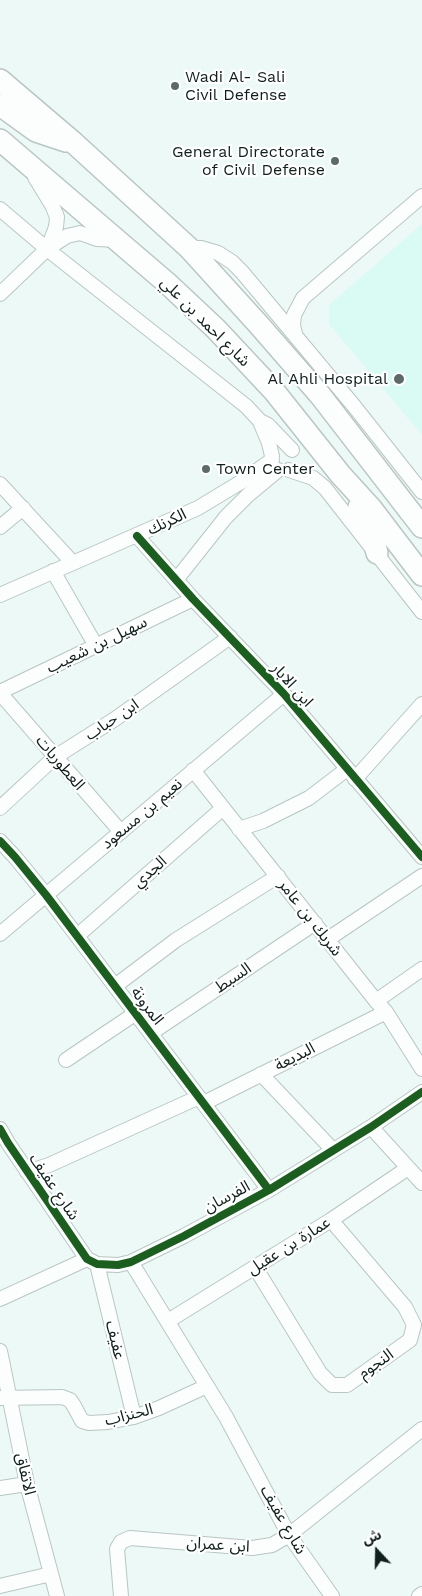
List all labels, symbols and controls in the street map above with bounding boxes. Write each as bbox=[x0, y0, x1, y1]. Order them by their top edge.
place label: Wadi Al- Sali Civil Defense bbox=[185, 67, 287, 105]
marker: Wadi Al- Sali Civil Defense bbox=[169, 80, 181, 92]
place label: General Directorate of Civil Defense bbox=[172, 142, 325, 180]
marker: General Directorate of Civil Defense bbox=[329, 155, 341, 167]
street label: شارع احمد بن علي bbox=[156, 273, 254, 371]
place label: Al Ahli Hospital bbox=[267, 369, 388, 389]
marker: Al Ahli Hospital bbox=[392, 372, 406, 386]
place label: Town Center bbox=[216, 459, 314, 479]
marker: Town Center bbox=[200, 463, 212, 475]
street label: الكرنك bbox=[144, 505, 190, 539]
street label: سهيل بن شعيب bbox=[44, 612, 150, 678]
street label: ابن الابار bbox=[267, 659, 317, 711]
street label: ابن حباب bbox=[81, 695, 143, 745]
street label: العطوريات bbox=[31, 732, 89, 794]
street label: نعيم بن مسعود bbox=[98, 775, 186, 853]
street label: الجدي bbox=[129, 852, 171, 892]
street label: شريك بن عامر bbox=[274, 876, 346, 960]
street label: السبط bbox=[211, 959, 255, 997]
street label: المرونة bbox=[126, 983, 168, 1029]
street label: البديعة bbox=[272, 1039, 318, 1075]
street label: شارع عفيف bbox=[25, 1150, 83, 1224]
street label: الفرسان bbox=[200, 1177, 254, 1217]
street label: عمارة بن عقيل bbox=[244, 1213, 334, 1279]
street label: عفيف bbox=[101, 1319, 129, 1361]
street label: النجوم bbox=[355, 1345, 397, 1383]
street label: الحنزاب bbox=[103, 1400, 155, 1430]
street label: الاتفاق bbox=[11, 1451, 39, 1497]
street label: شارع عفيف bbox=[256, 1482, 310, 1558]
north arrow bbox=[352, 1526, 402, 1576]
text: ش bbox=[360, 1526, 383, 1548]
street label: ابن عمران bbox=[186, 1533, 250, 1557]

